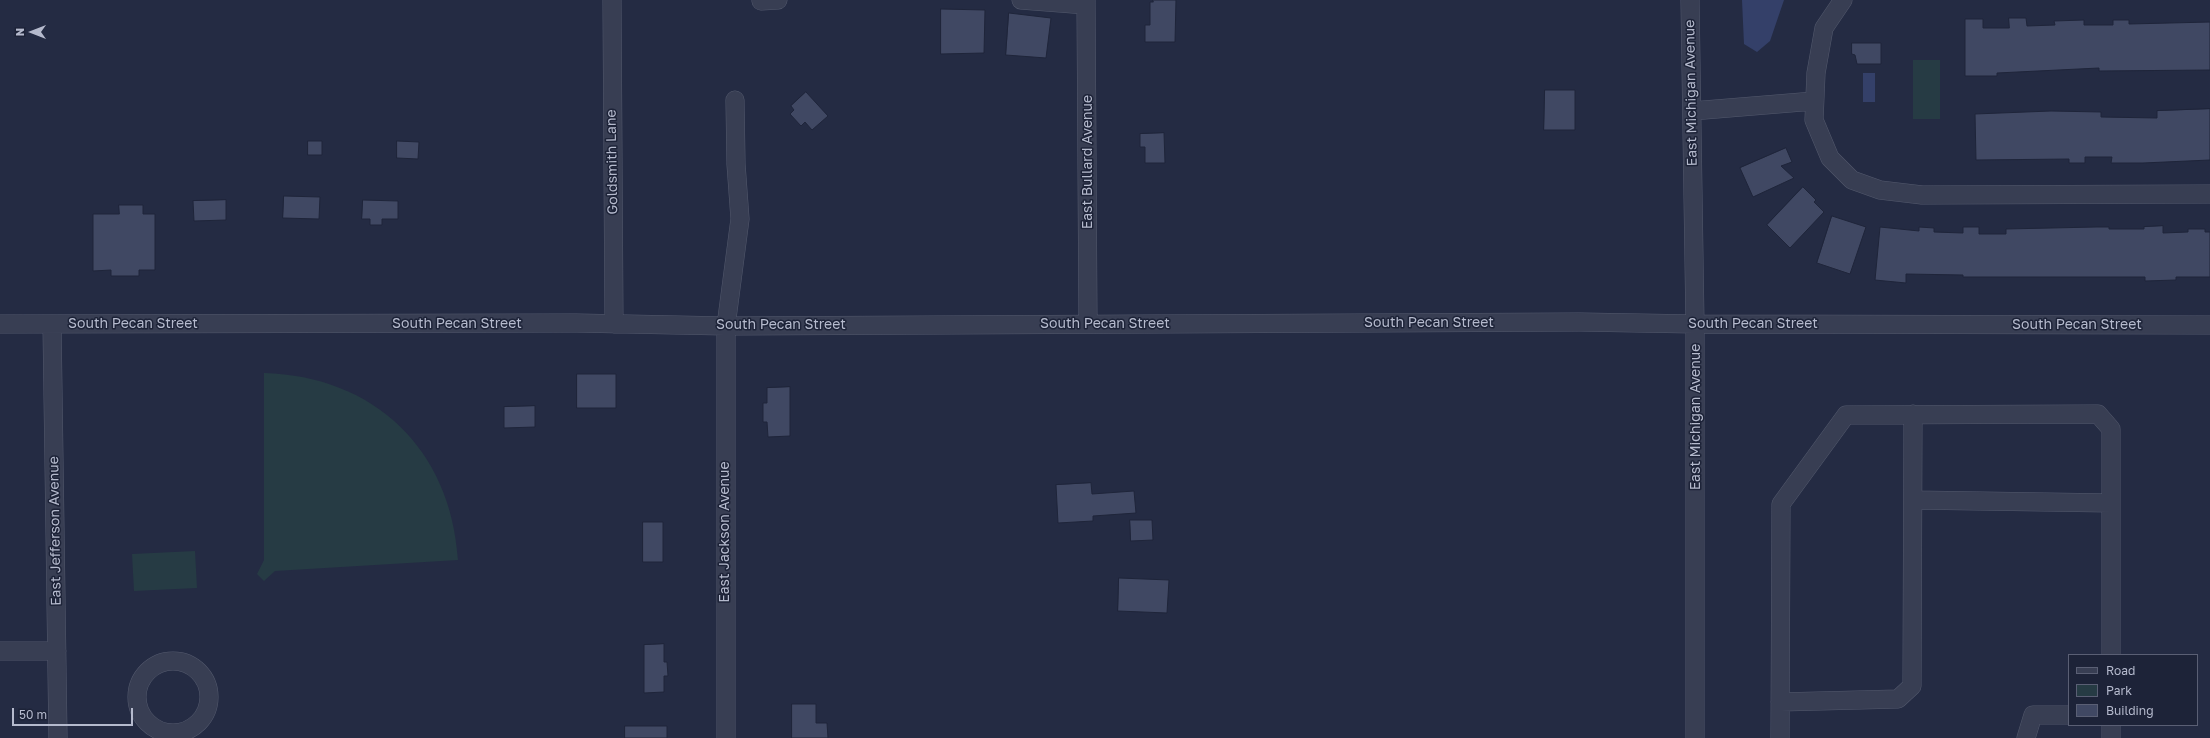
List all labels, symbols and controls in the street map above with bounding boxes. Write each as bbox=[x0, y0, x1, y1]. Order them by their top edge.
north arrow bbox=[12, 12, 52, 52]
street label: East Michigan Avenue bbox=[1681, 20, 1701, 166]
text: N bbox=[13, 28, 26, 36]
street label: East Bullard Avenue bbox=[1080, 95, 1096, 229]
street label: Goldsmith Lane bbox=[603, 109, 621, 215]
street label: South Pecan Street bbox=[1364, 315, 1494, 331]
street label: South Pecan Street bbox=[68, 316, 198, 332]
street label: South Pecan Street bbox=[392, 316, 522, 332]
street label: South Pecan Street bbox=[1040, 316, 1170, 332]
street label: South Pecan Street bbox=[1688, 316, 1818, 332]
street label: South Pecan Street bbox=[716, 317, 846, 333]
street label: South Pecan Street bbox=[2012, 317, 2142, 333]
street label: East Michigan Avenue bbox=[1688, 344, 1704, 490]
street label: East Jefferson Avenue bbox=[45, 456, 65, 606]
street label: East Jackson Avenue bbox=[717, 461, 733, 603]
legend bbox=[2068, 654, 2198, 726]
text: Road bbox=[2106, 663, 2135, 678]
text: Park bbox=[2106, 683, 2132, 698]
scale bar bbox=[14, 700, 135, 726]
text: Building bbox=[2106, 703, 2154, 718]
text: 50 m bbox=[19, 707, 47, 722]

